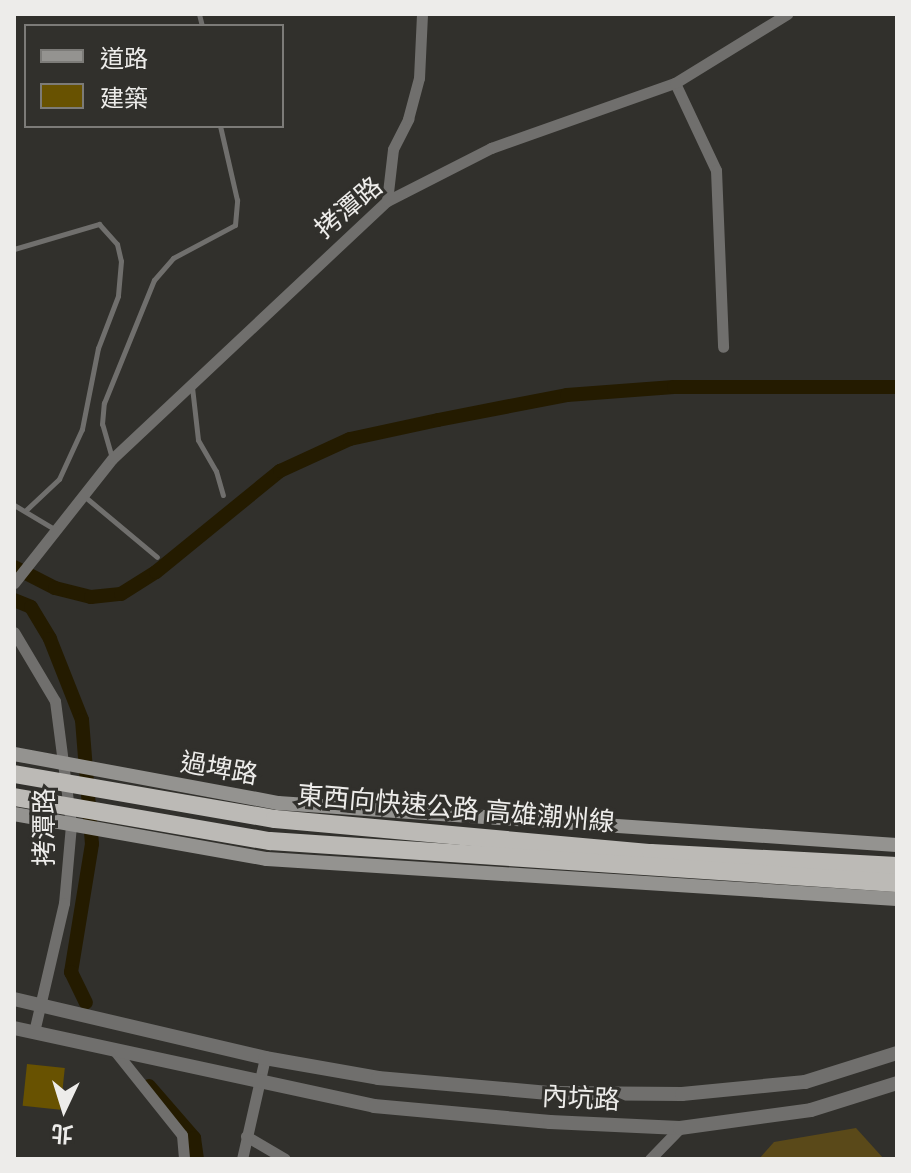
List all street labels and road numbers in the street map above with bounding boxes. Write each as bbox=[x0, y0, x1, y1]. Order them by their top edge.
street label: 拷潭路 bbox=[309, 171, 389, 245]
street label: 過埤路 bbox=[178, 747, 260, 791]
street label: 東西向快速公路 高雄潮州線 bbox=[296, 780, 616, 838]
street label: 拷潭路 bbox=[29, 788, 61, 866]
street label: 內坑路 bbox=[541, 1081, 621, 1117]

